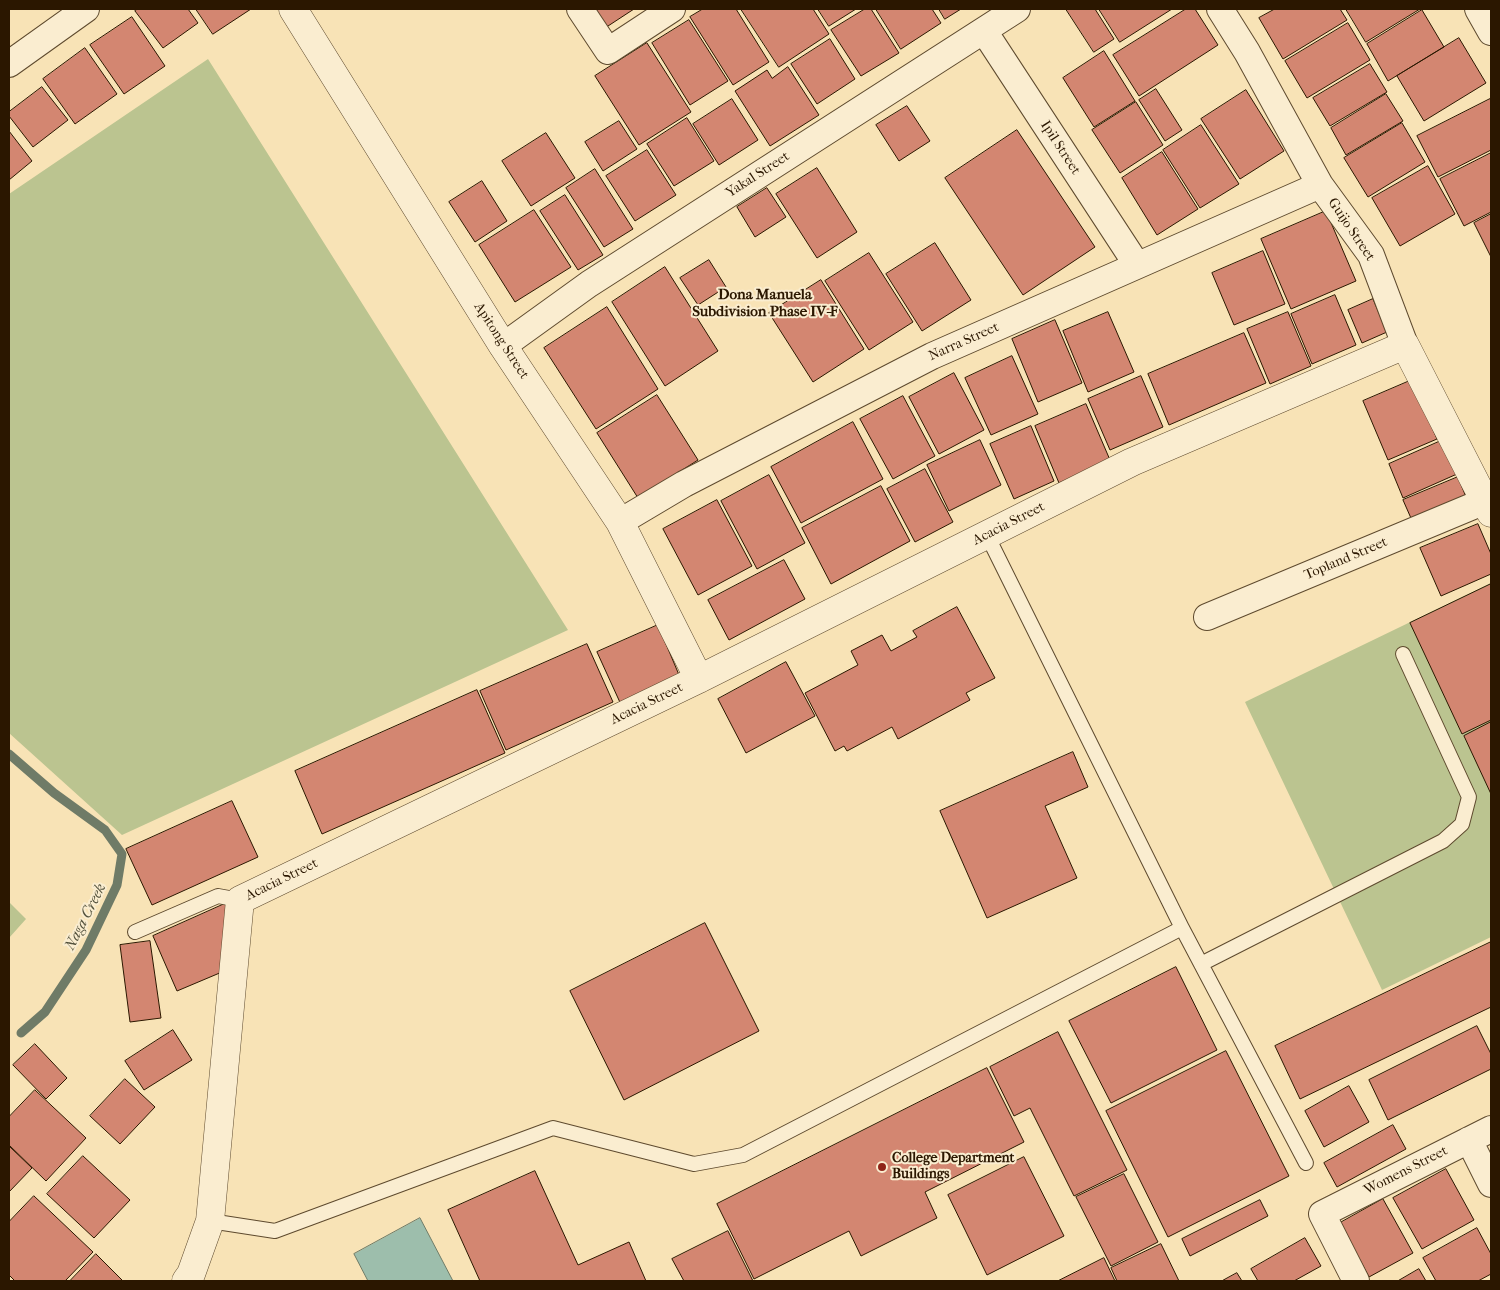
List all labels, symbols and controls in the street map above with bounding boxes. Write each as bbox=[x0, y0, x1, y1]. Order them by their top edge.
street label: Ipil Street bbox=[1036, 118, 1084, 178]
street label: Yakal Street bbox=[723, 148, 793, 202]
street label: Guijo Street bbox=[1324, 195, 1378, 265]
district label: Dona Manuela Subdivision Phase IV-F bbox=[692, 286, 838, 321]
street label: Apitong Street bbox=[470, 299, 532, 383]
street label: Narra Street bbox=[926, 319, 1002, 365]
street label: Acacia Street bbox=[970, 499, 1048, 549]
street label: Topland Street bbox=[1302, 534, 1390, 584]
street label: Acacia Street bbox=[608, 679, 686, 729]
street label: Acacia Street bbox=[243, 855, 321, 905]
water label: Naga Creek bbox=[62, 881, 110, 953]
street label: Womens Street bbox=[1361, 1143, 1451, 1199]
place label: College Department Buildings bbox=[892, 1151, 1015, 1184]
marker: College Department Buildings bbox=[876, 1161, 888, 1173]

